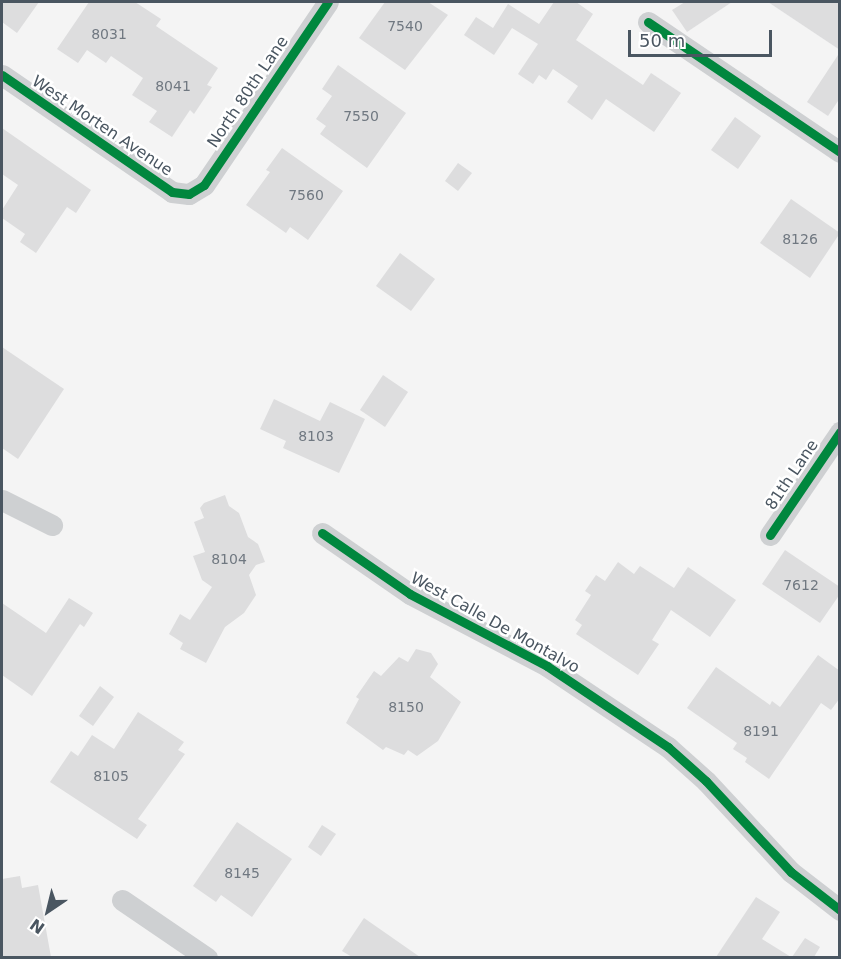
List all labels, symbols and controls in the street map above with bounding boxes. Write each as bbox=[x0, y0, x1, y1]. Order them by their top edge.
house number: 7540 bbox=[387, 18, 423, 34]
scale bar bbox=[631, 18, 775, 56]
house number: 8031 bbox=[91, 26, 127, 42]
text: 50 m bbox=[639, 30, 685, 51]
street label: North 80th Lane bbox=[204, 33, 292, 151]
street label: West Morten Avenue bbox=[28, 72, 176, 180]
house number: 8041 bbox=[155, 78, 191, 94]
house number: 7550 bbox=[343, 108, 379, 124]
house number: 7560 bbox=[288, 187, 324, 203]
house number: 8126 bbox=[782, 231, 818, 247]
house number: 8103 bbox=[298, 428, 334, 444]
street label: 81th Lane bbox=[762, 436, 822, 514]
house number: 8104 bbox=[211, 551, 247, 567]
street label: West Calle De Montalvo bbox=[407, 569, 583, 677]
house number: 7612 bbox=[783, 577, 819, 593]
house number: 8150 bbox=[388, 699, 424, 715]
house number: 8191 bbox=[743, 723, 779, 739]
house number: 8105 bbox=[93, 768, 129, 784]
house number: 8145 bbox=[224, 865, 260, 881]
north arrow bbox=[18, 881, 78, 941]
text: N bbox=[26, 915, 48, 938]

